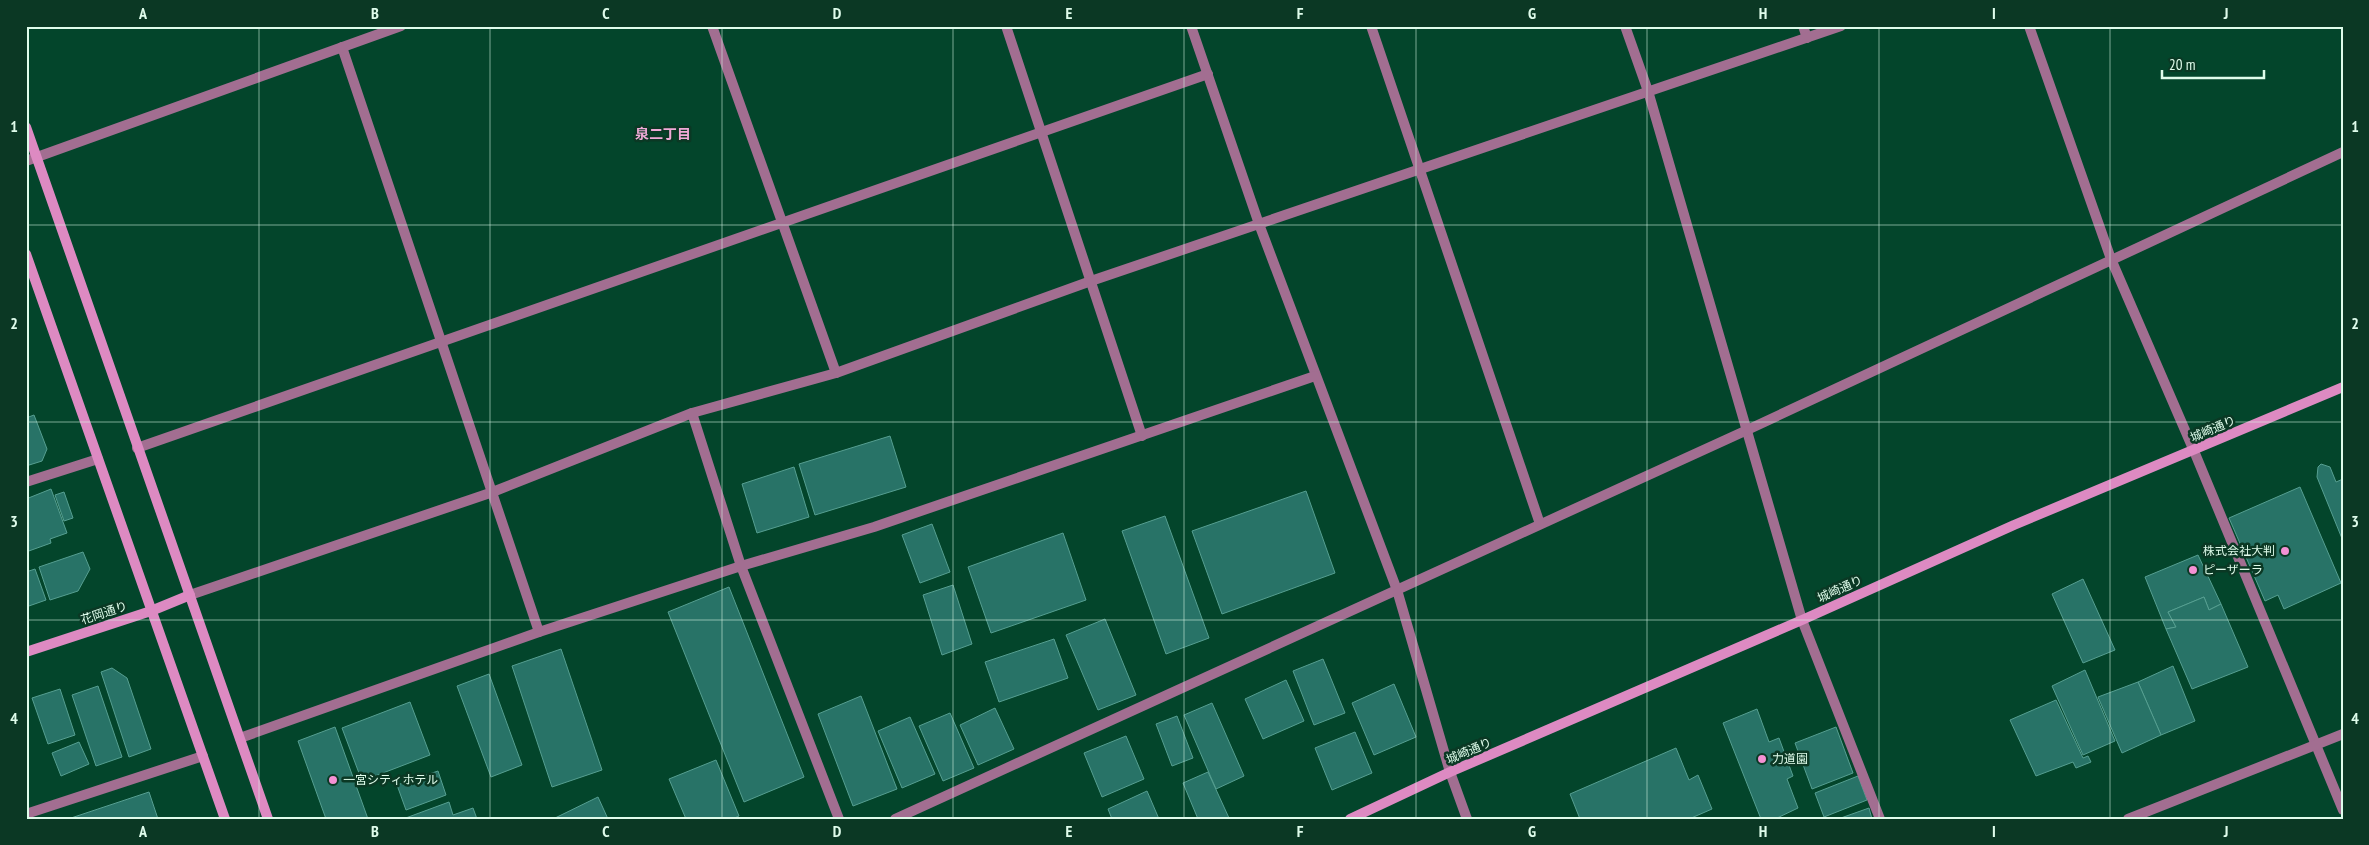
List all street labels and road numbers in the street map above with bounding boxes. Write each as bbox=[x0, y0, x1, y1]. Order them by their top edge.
street label: 城崎通り bbox=[2188, 412, 2238, 445]
street label: 城崎通り bbox=[1815, 572, 1865, 605]
street label: 花岡通り bbox=[79, 598, 129, 627]
street label: 城崎通り bbox=[1444, 734, 1494, 767]

